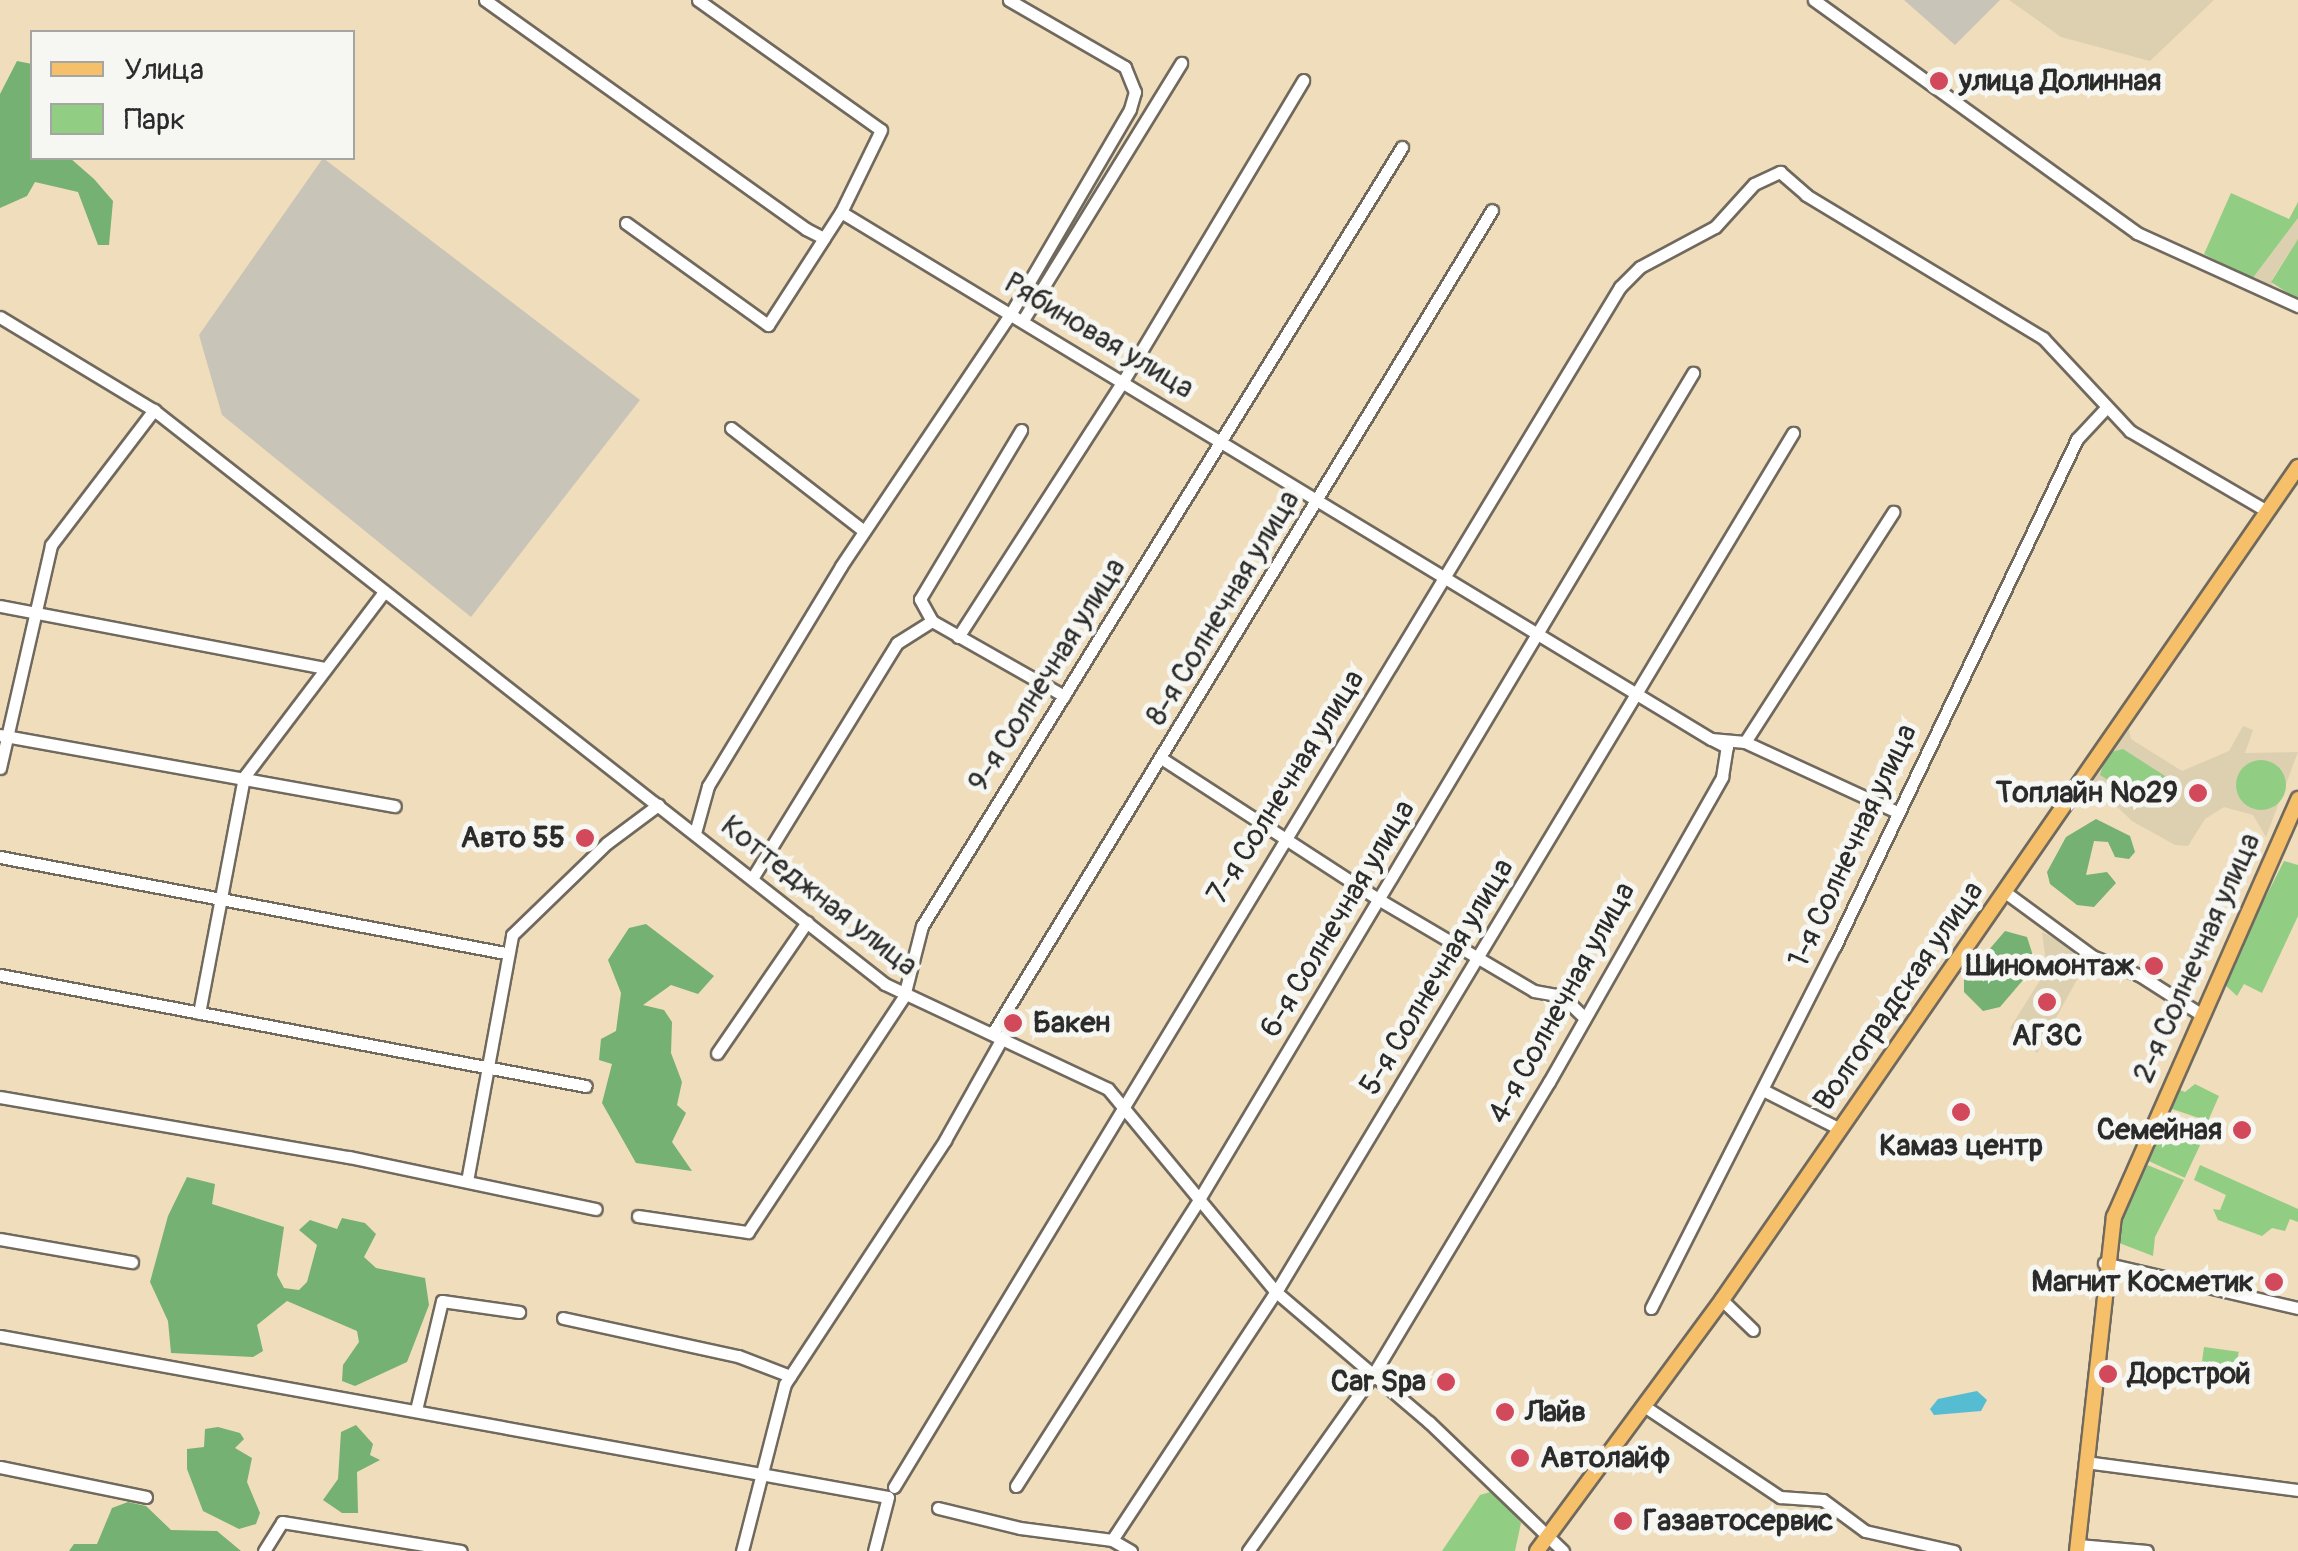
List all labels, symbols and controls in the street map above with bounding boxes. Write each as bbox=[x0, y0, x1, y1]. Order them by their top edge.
legend bbox=[30, 30, 355, 160]
text: Улица bbox=[124, 51, 204, 88]
place label: улица Долинная bbox=[1959, 63, 2161, 99]
marker: улица Долинная bbox=[1928, 70, 1950, 92]
text: Парк bbox=[124, 101, 186, 138]
street label: Рябиновая улица bbox=[998, 265, 1200, 407]
street label: 8-я Солнечная улица bbox=[1139, 484, 1307, 732]
street label: 9-я Солнечная улица bbox=[961, 552, 1133, 798]
street label: 7-я Солнечная улица bbox=[1200, 663, 1372, 911]
street label: 1-я Солнечная улица bbox=[1781, 718, 1925, 974]
place label: Топлайн №29 bbox=[1996, 775, 2178, 811]
marker: Топлайн №29 bbox=[2187, 782, 2209, 804]
street label: 6-я Солнечная улица bbox=[1253, 794, 1423, 1044]
street label: Коттеджная улица bbox=[713, 808, 925, 984]
place label: Авто 55 bbox=[461, 820, 565, 856]
marker: Авто 55 bbox=[574, 827, 596, 849]
street label: 2-я Солнечная улица bbox=[2126, 827, 2268, 1089]
street label: 5-я Солнечная улица bbox=[1352, 852, 1522, 1102]
street label: Волгоградская улица bbox=[1806, 874, 1992, 1118]
street label: 4-я Солнечная улица bbox=[1481, 876, 1643, 1130]
place label: Шиномонтаж bbox=[1966, 948, 2134, 984]
marker: Шиномонтаж bbox=[2143, 955, 2165, 977]
marker: АГЗС bbox=[2036, 991, 2058, 1013]
place label: Бакен bbox=[1033, 1005, 1110, 1041]
marker: Бакен bbox=[1002, 1012, 1024, 1034]
place label: АГЗС bbox=[2012, 1018, 2082, 1054]
marker: Камаз центр bbox=[1950, 1101, 1972, 1123]
place label: Семейная bbox=[2097, 1112, 2222, 1148]
marker: Семейная bbox=[2231, 1119, 2253, 1141]
place label: Камаз центр bbox=[1879, 1128, 2043, 1164]
place label: Магнит Косметик bbox=[2031, 1264, 2254, 1300]
marker: Магнит Косметик bbox=[2263, 1271, 2285, 1293]
place label: Дорстрой bbox=[2128, 1356, 2251, 1392]
marker: Дорстрой bbox=[2097, 1363, 2119, 1385]
place label: Car Spa bbox=[1331, 1364, 1426, 1400]
marker: Car Spa bbox=[1435, 1371, 1457, 1393]
place label: Лайв bbox=[1525, 1394, 1586, 1430]
marker: Лайв bbox=[1494, 1401, 1516, 1423]
place label: Автолайф bbox=[1540, 1440, 1671, 1476]
marker: Автолайф bbox=[1509, 1447, 1531, 1469]
place label: Газавтосервис bbox=[1643, 1503, 1833, 1539]
marker: Газавтосервис bbox=[1612, 1510, 1634, 1532]

